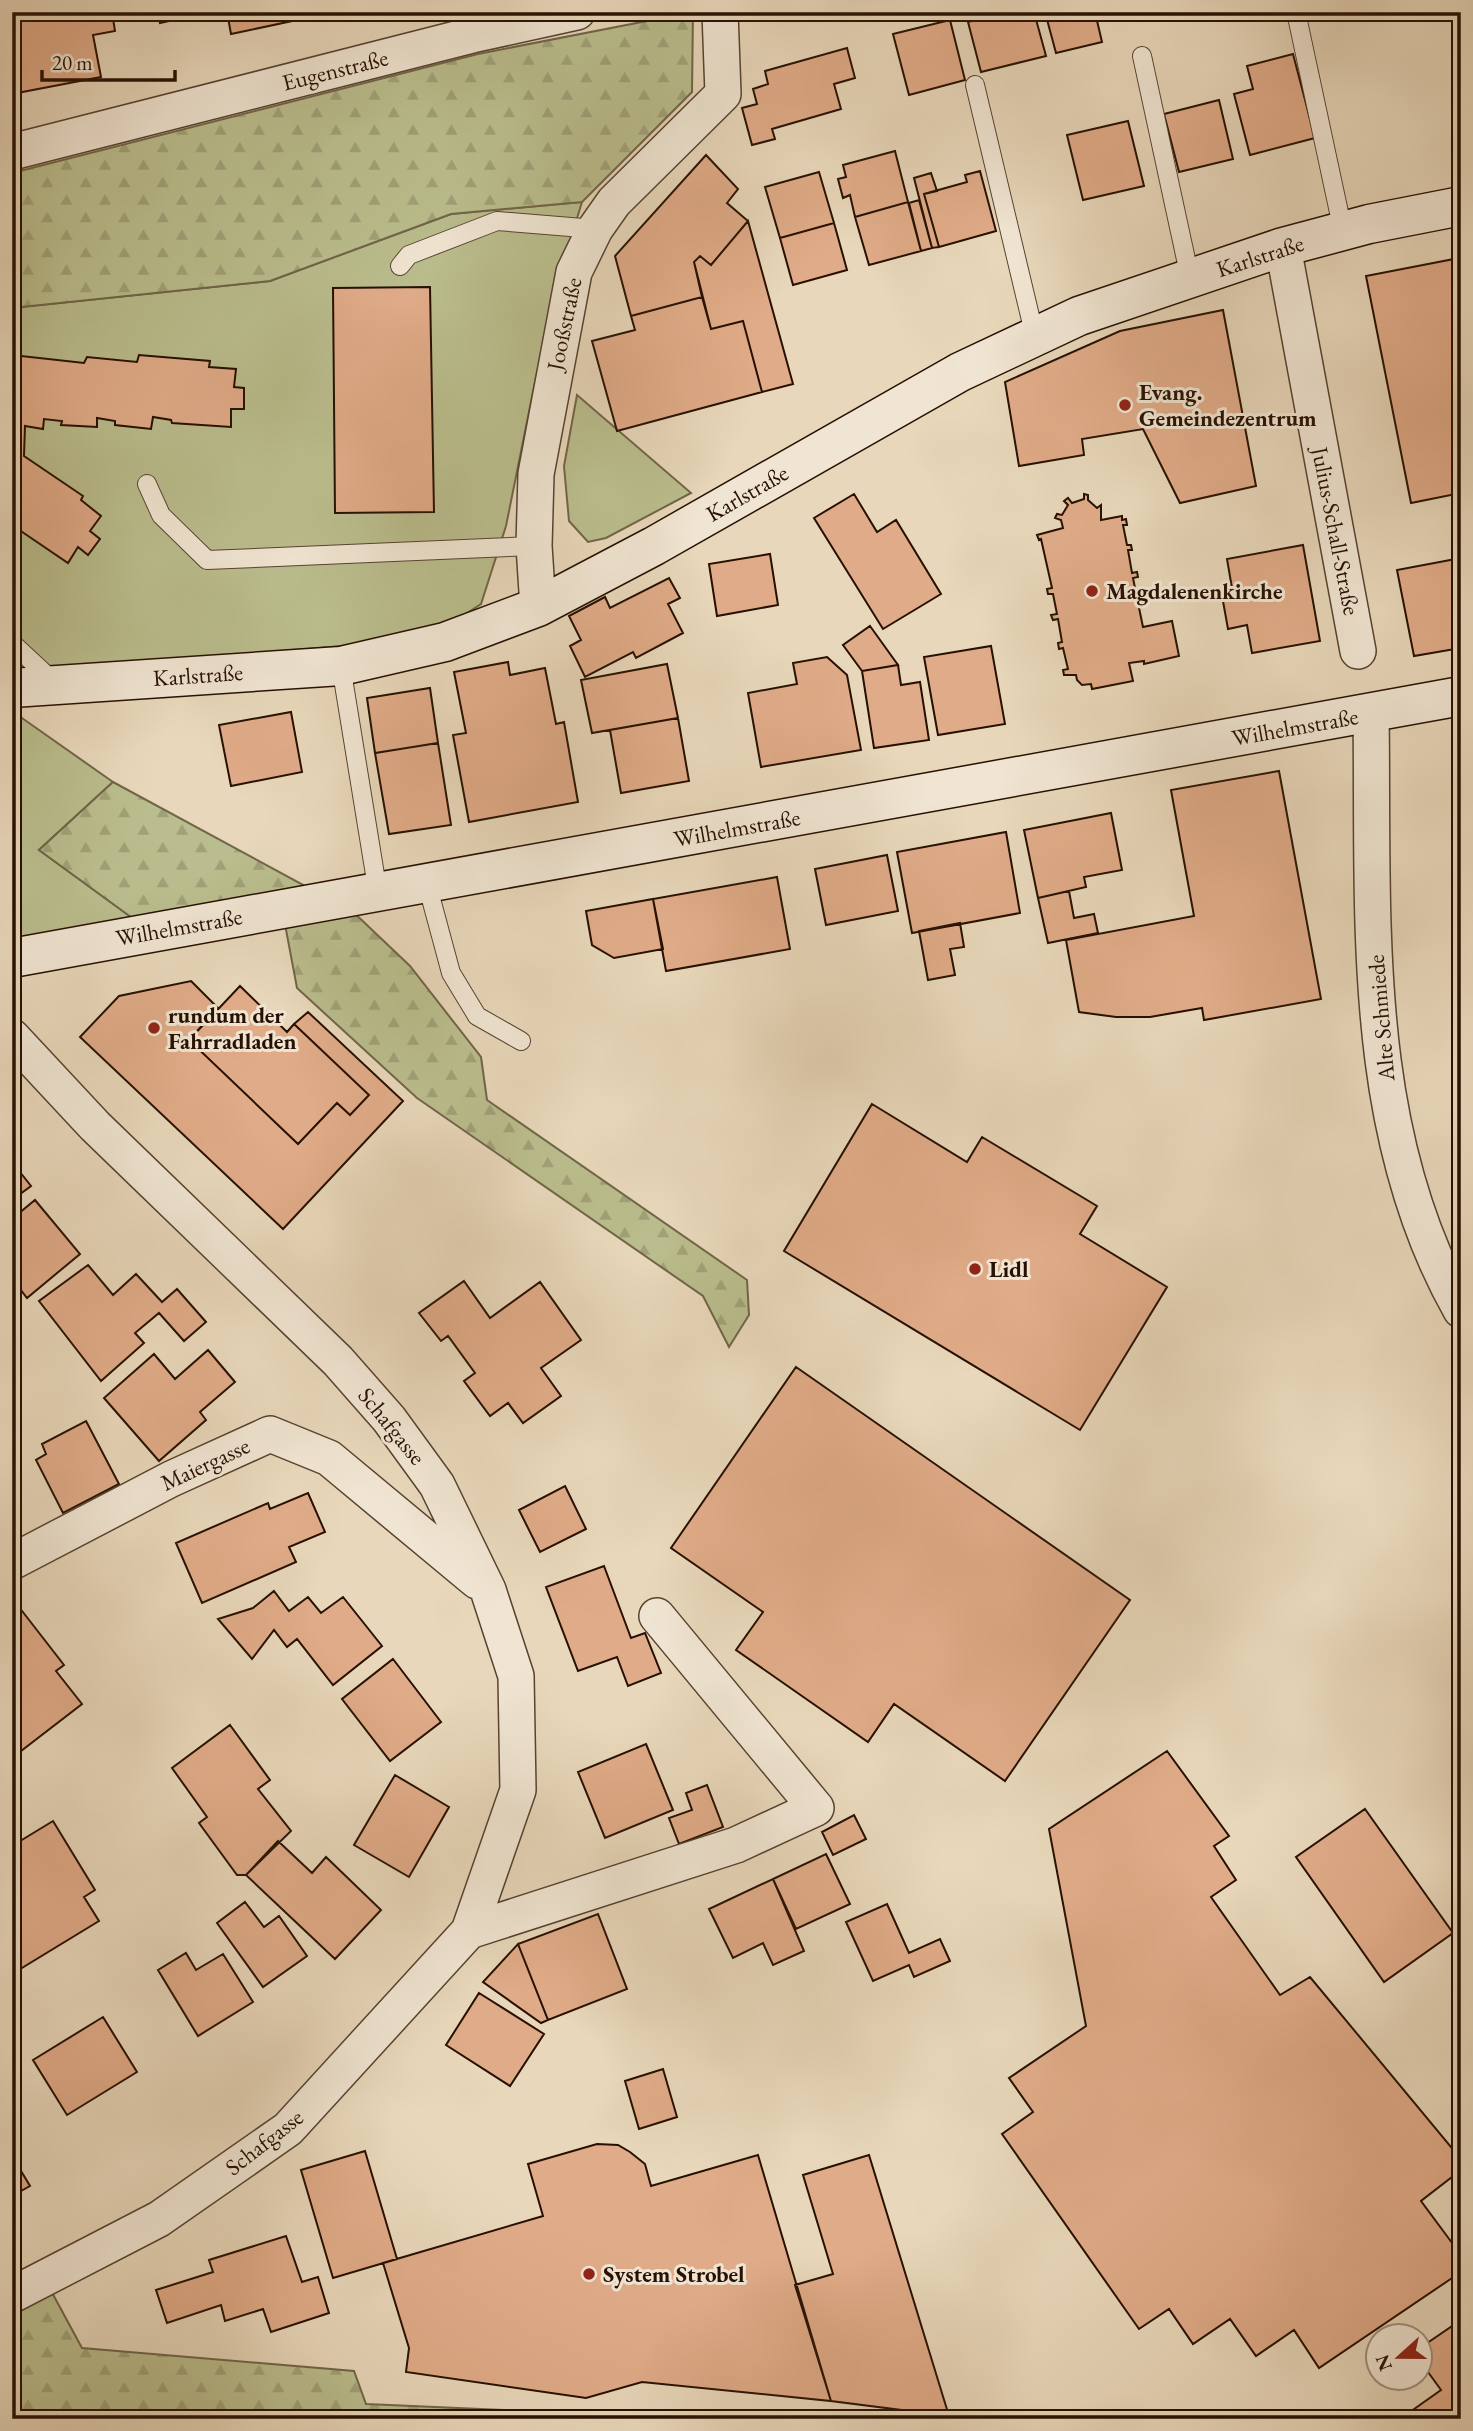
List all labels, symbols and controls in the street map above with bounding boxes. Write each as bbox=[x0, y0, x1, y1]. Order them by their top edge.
scale bar bbox=[42, 38, 175, 82]
street label: Eugenstraße bbox=[279, 42, 391, 98]
text: 20 m bbox=[52, 49, 93, 76]
street label: Karlstraße bbox=[1213, 228, 1308, 284]
street label: Jooßstraße bbox=[539, 275, 588, 375]
place label: Evang. Gemeindezentrum bbox=[1139, 377, 1317, 433]
marker: Evang. Gemeindezentrum bbox=[1117, 397, 1133, 413]
street label: Julius-Schall-Straße bbox=[1305, 442, 1367, 618]
street label: Karlstraße bbox=[700, 457, 794, 529]
place label: Magdalenenkirche bbox=[1106, 576, 1283, 606]
marker: Magdalenenkirche bbox=[1084, 583, 1100, 599]
street label: Karlstraße bbox=[152, 657, 244, 693]
street label: Wilhelmstraße bbox=[1229, 701, 1361, 753]
street label: Wilhelmstraße bbox=[671, 802, 803, 854]
street label: Wilhelmstraße bbox=[113, 901, 245, 953]
street label: Alte Schmiede bbox=[1361, 953, 1402, 1084]
place label: rundum der Fahrradladen bbox=[168, 1000, 296, 1056]
marker: rundum der Fahrradladen bbox=[146, 1020, 162, 1036]
place label: Lidl bbox=[989, 1254, 1029, 1284]
marker: Lidl bbox=[967, 1261, 983, 1277]
street label: Schafgasse bbox=[352, 1381, 432, 1471]
street label: Maiergasse bbox=[156, 1430, 254, 1498]
street label: Schafgasse bbox=[219, 2102, 309, 2182]
place label: System Strobel bbox=[603, 2259, 745, 2289]
marker: System Strobel bbox=[581, 2266, 597, 2282]
north arrow bbox=[1364, 2322, 1434, 2392]
text: N bbox=[1369, 2351, 1398, 2375]

